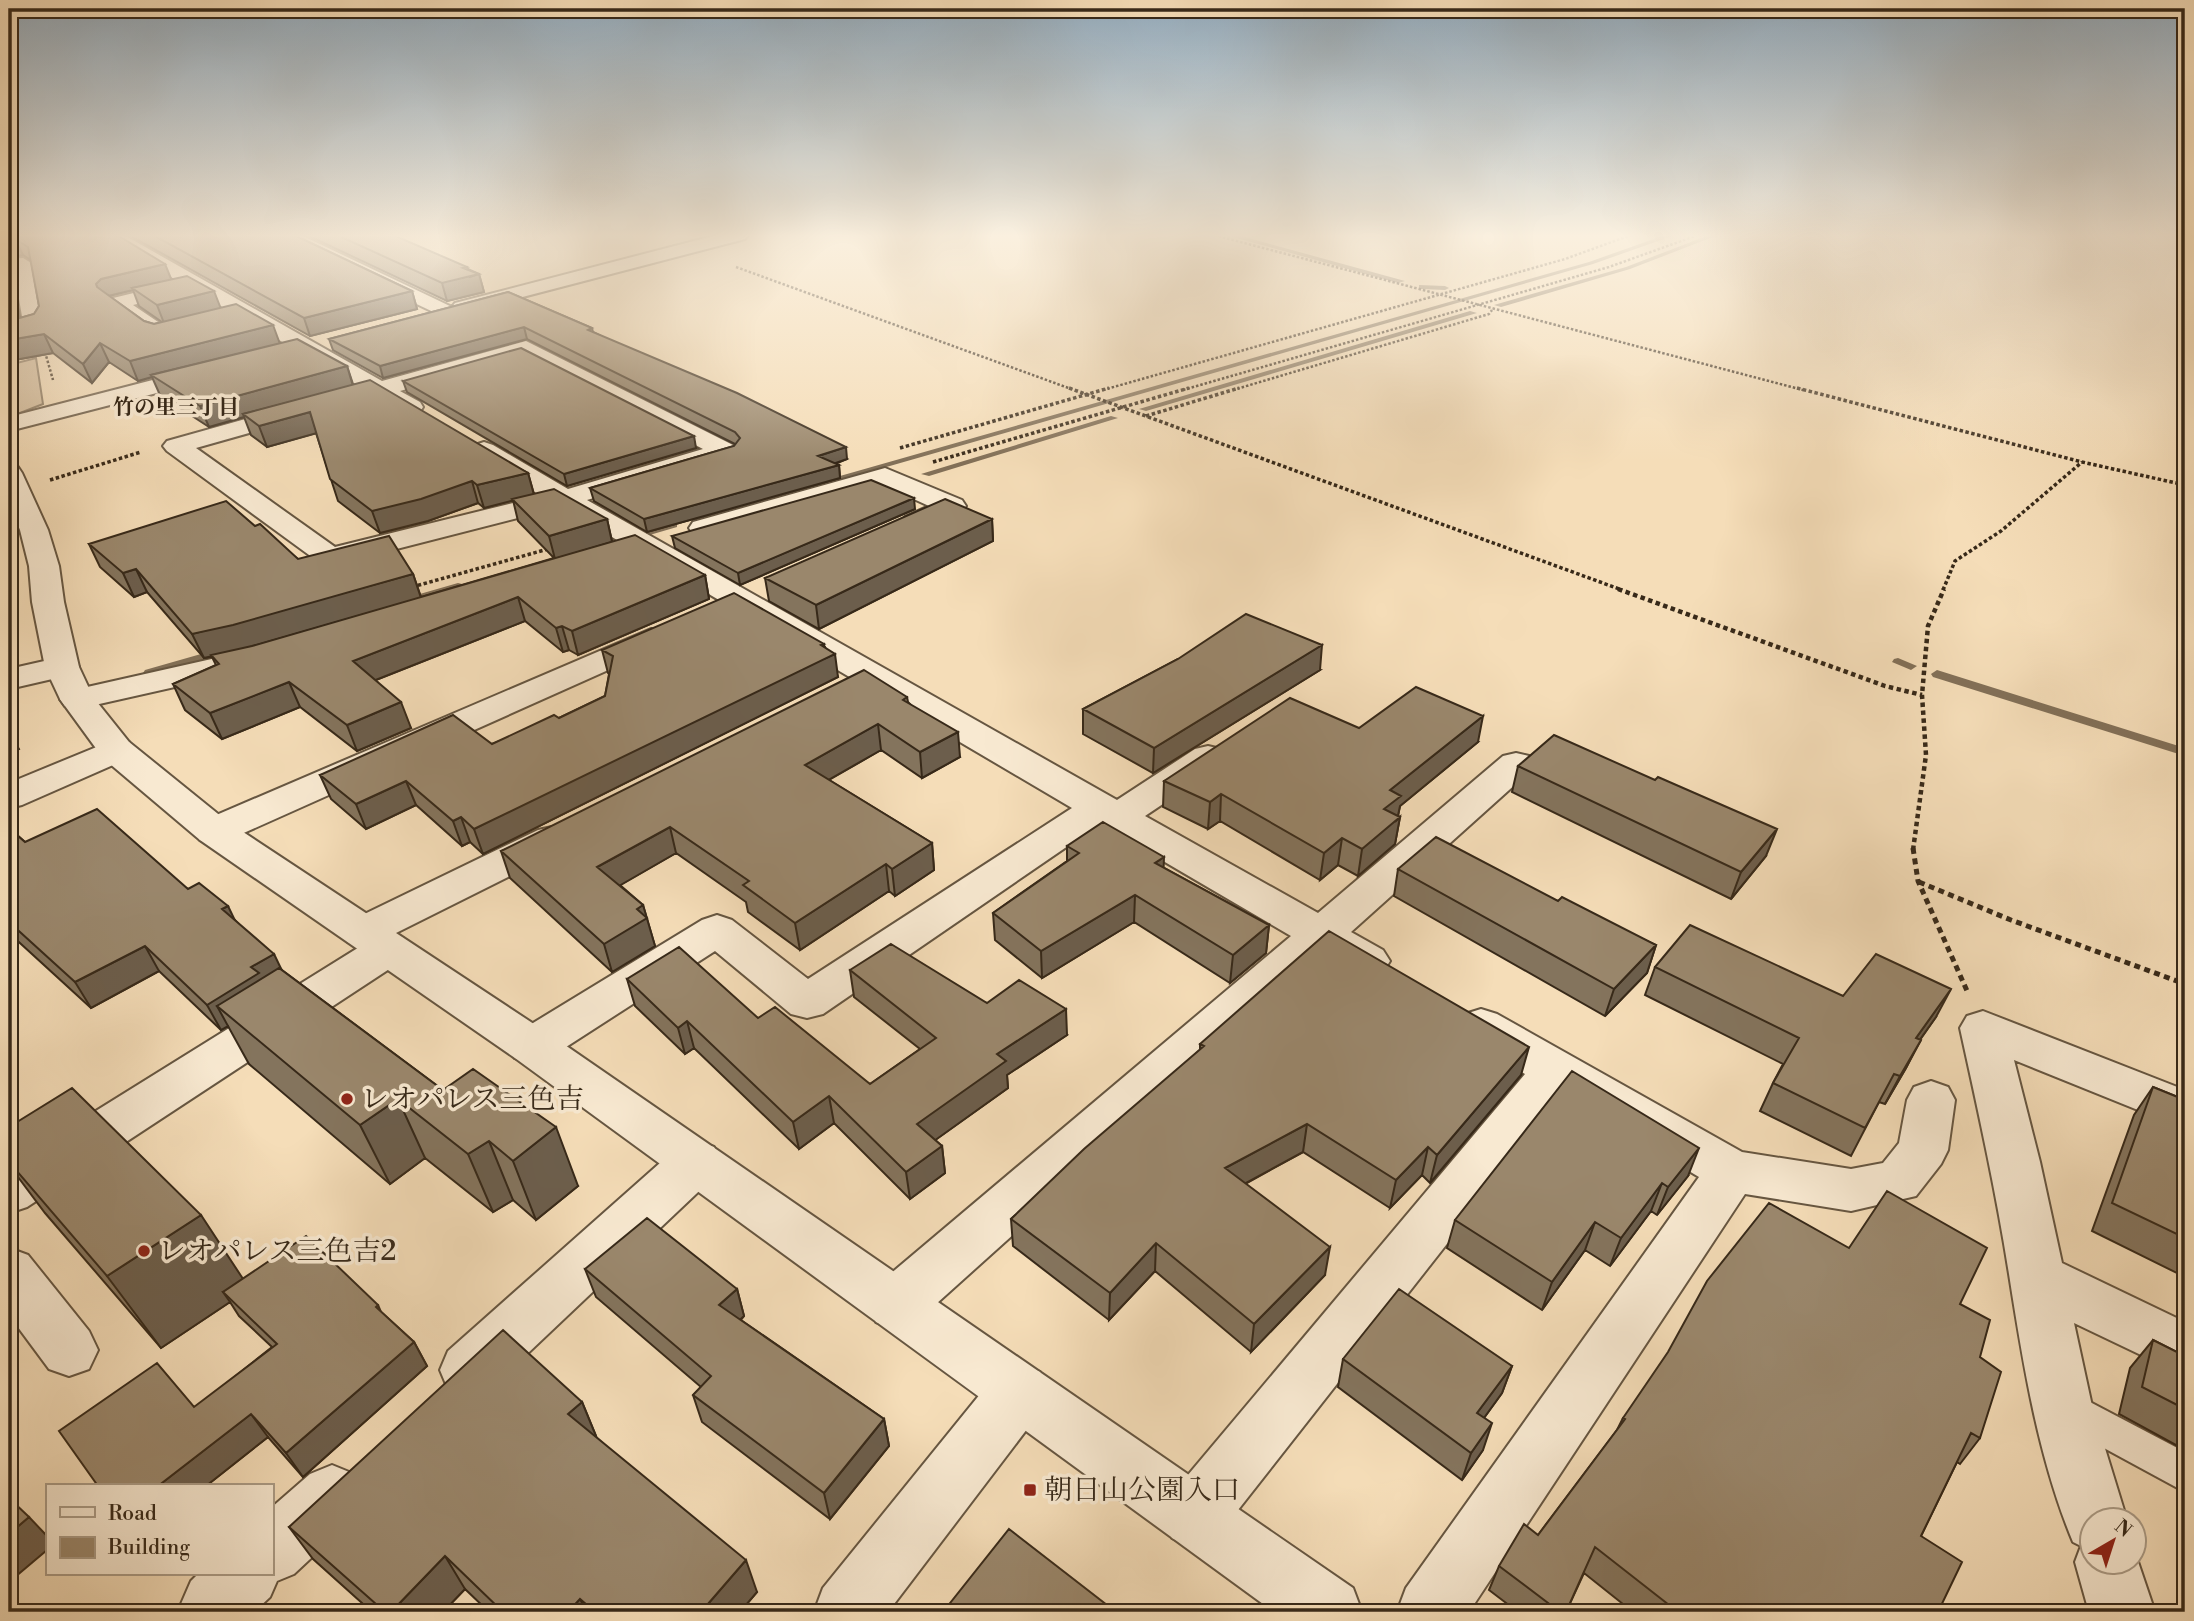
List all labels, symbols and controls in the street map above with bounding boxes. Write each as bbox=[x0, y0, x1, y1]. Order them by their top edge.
district label: 竹の里三丁目 bbox=[113, 395, 239, 421]
place label: レオパレス三色吉 bbox=[361, 1082, 584, 1117]
marker: レオパレス三色吉 bbox=[339, 1091, 355, 1107]
place label: レオパレス三色吉2 bbox=[158, 1234, 397, 1269]
marker: レオパレス三色吉2 bbox=[136, 1243, 152, 1259]
place label: 朝日山公園入口 bbox=[1044, 1473, 1240, 1508]
marker: 朝日山公園入口 bbox=[1022, 1482, 1038, 1498]
legend bbox=[46, 1484, 273, 1576]
text: Road bbox=[108, 1501, 157, 1527]
north arrow bbox=[2078, 1506, 2148, 1576]
text: N bbox=[2110, 1515, 2136, 1543]
text: Building bbox=[107, 1535, 190, 1561]

